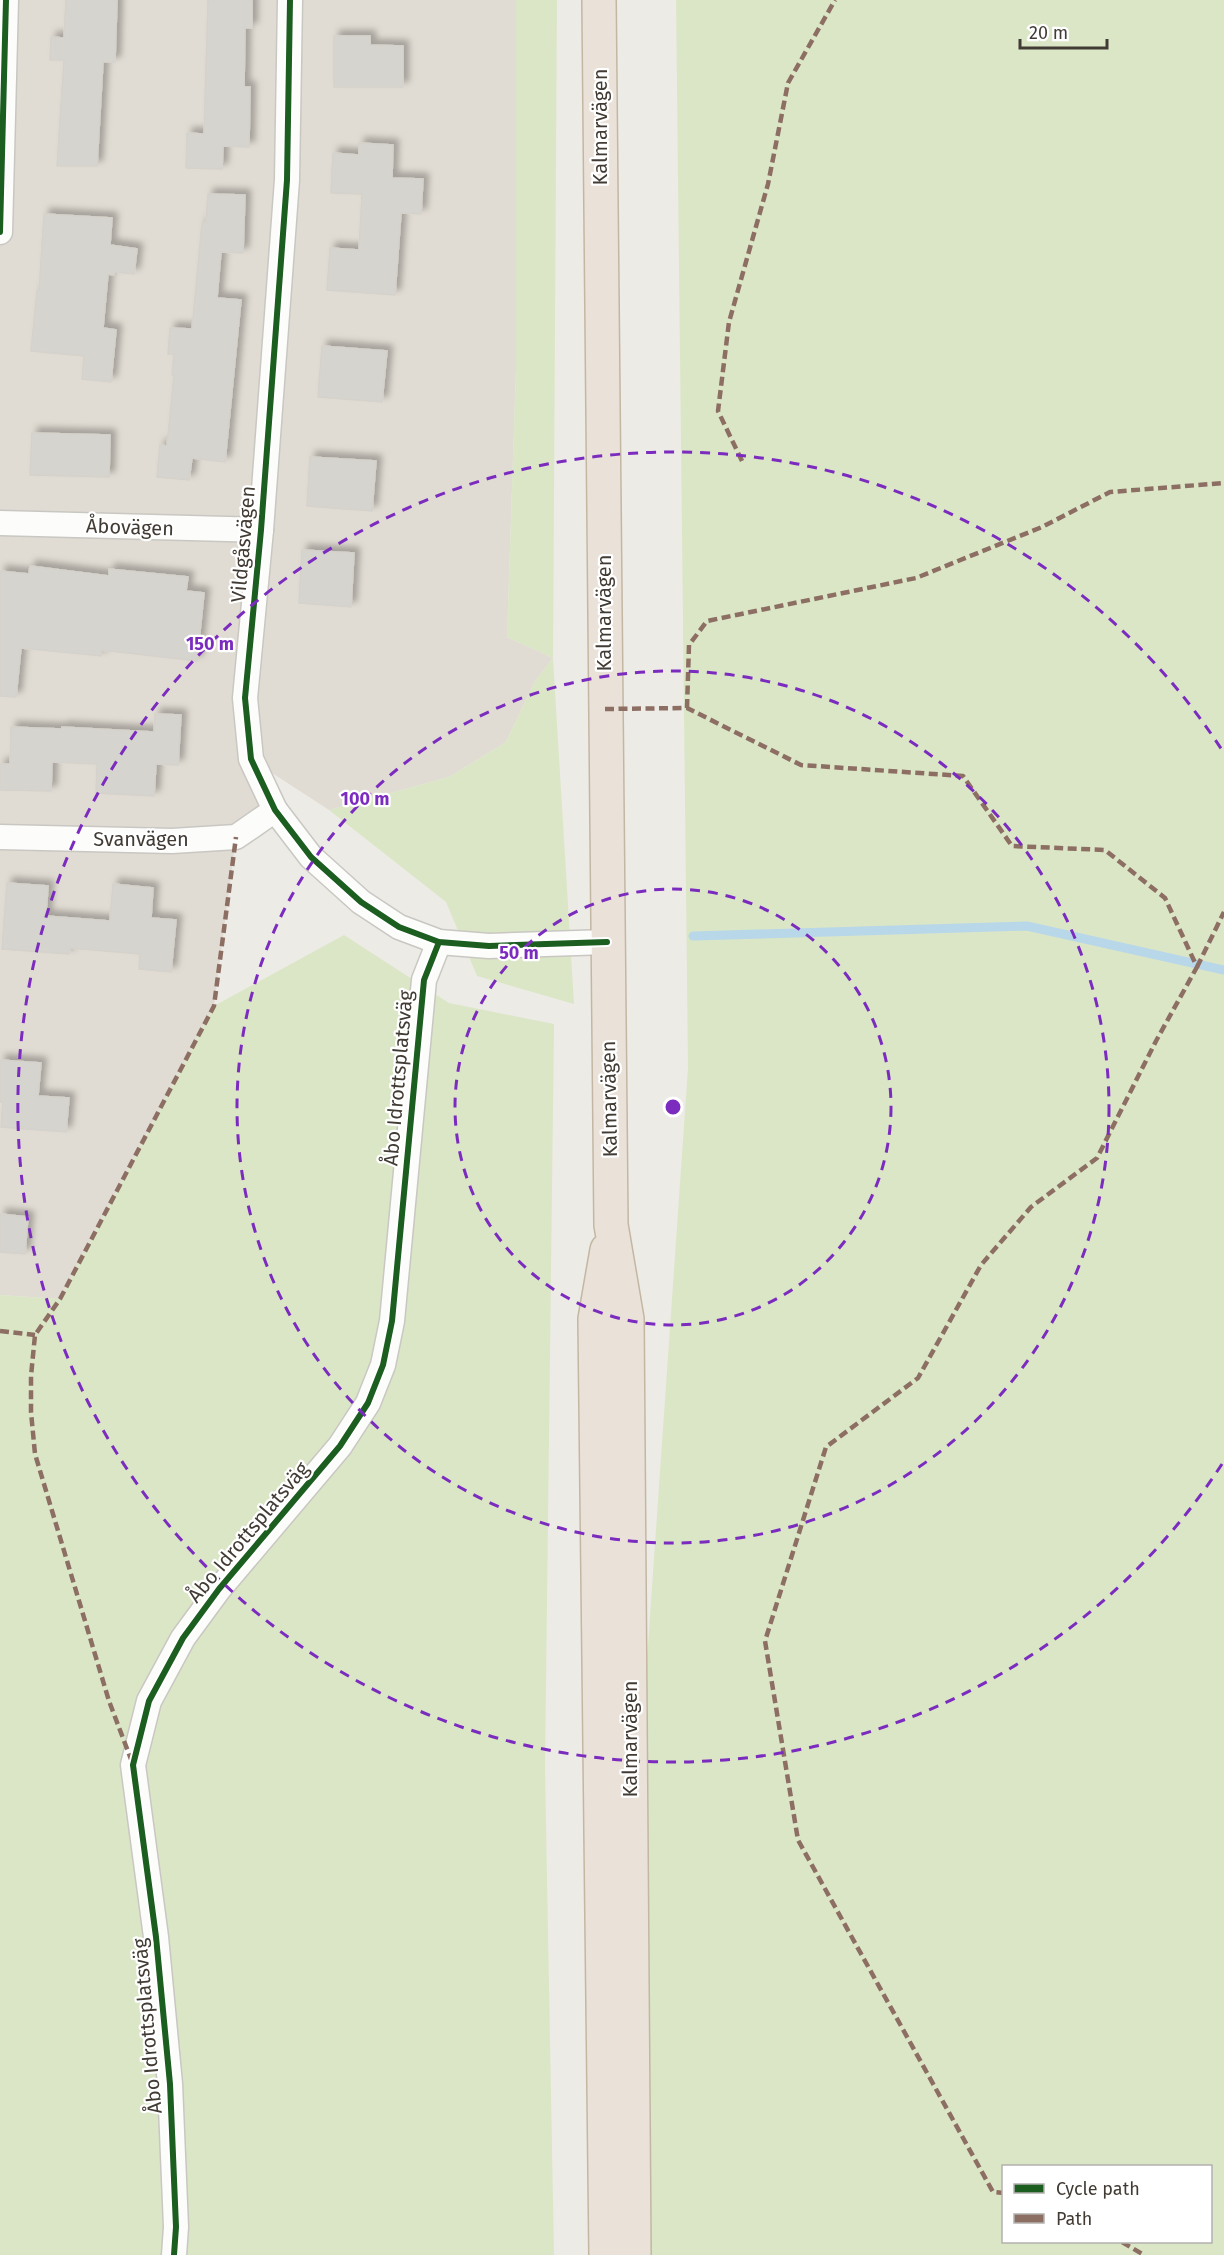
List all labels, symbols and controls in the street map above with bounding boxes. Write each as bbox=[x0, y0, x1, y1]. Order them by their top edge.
scale bar bbox=[1020, 12, 1107, 50]
text: 20 m bbox=[1029, 22, 1068, 44]
street label: Kalmarvägen bbox=[588, 69, 612, 185]
street label: Vildgåsvägen bbox=[226, 485, 260, 603]
street label: Åbovägen bbox=[86, 512, 174, 541]
street label: Kalmarvägen bbox=[592, 555, 616, 671]
text: 150 m bbox=[186, 633, 234, 655]
text: 100 m bbox=[341, 788, 389, 810]
street label: Svanvägen bbox=[93, 827, 189, 851]
text: 50 m bbox=[499, 942, 539, 964]
street label: Åbo Idrottsplatsväg bbox=[377, 989, 418, 1167]
street label: Kalmarvägen bbox=[596, 1040, 622, 1158]
centre of rings bbox=[663, 1097, 683, 1117]
street label: Åbo Idrottsplatsväg bbox=[181, 1456, 314, 1607]
street label: Kalmarvägen bbox=[618, 1681, 642, 1797]
street label: Åbo Idrottsplatsväg bbox=[126, 1937, 167, 2115]
legend bbox=[1002, 2165, 1212, 2243]
text: Cycle path bbox=[1056, 2178, 1140, 2200]
text: Path bbox=[1056, 2208, 1092, 2230]

